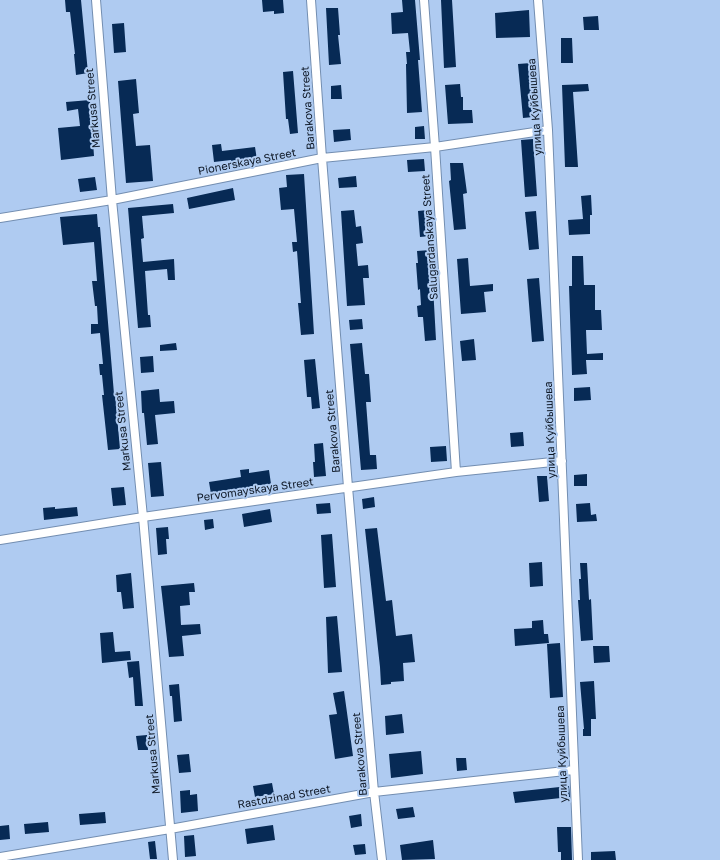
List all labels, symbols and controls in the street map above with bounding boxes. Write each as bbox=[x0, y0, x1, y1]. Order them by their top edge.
street label: улица Куйбышева bbox=[525, 58, 545, 156]
street label: Barakova Street bbox=[298, 66, 318, 150]
street label: Markusa Street bbox=[83, 67, 103, 149]
street label: Pionerskaya Street bbox=[197, 146, 297, 178]
street label: Salugardanskaya Street bbox=[419, 174, 441, 300]
street label: улица Куйбышева bbox=[542, 381, 558, 479]
street label: Barakova Street bbox=[323, 389, 343, 473]
street label: Markusa Street bbox=[112, 390, 134, 472]
street label: Pervomayskaya Street bbox=[196, 475, 314, 505]
street label: улица Куйбышева bbox=[554, 705, 570, 803]
street label: Barakova Street bbox=[350, 712, 370, 796]
street label: Markusa Street bbox=[143, 713, 163, 795]
street label: Rastdzinad Street bbox=[236, 782, 332, 812]

